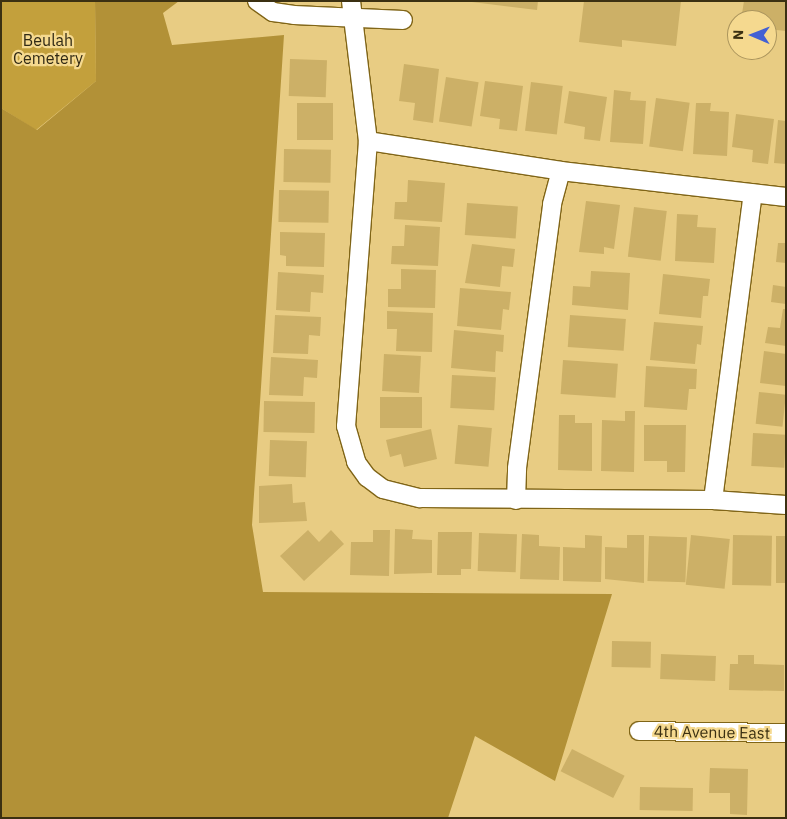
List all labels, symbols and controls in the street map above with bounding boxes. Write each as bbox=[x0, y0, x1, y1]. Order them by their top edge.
north arrow bbox=[727, 10, 777, 60]
park label: Beulah Cemetery bbox=[13, 30, 83, 68]
text: N bbox=[729, 30, 747, 40]
street label: 4th Avenue East bbox=[654, 721, 770, 743]

